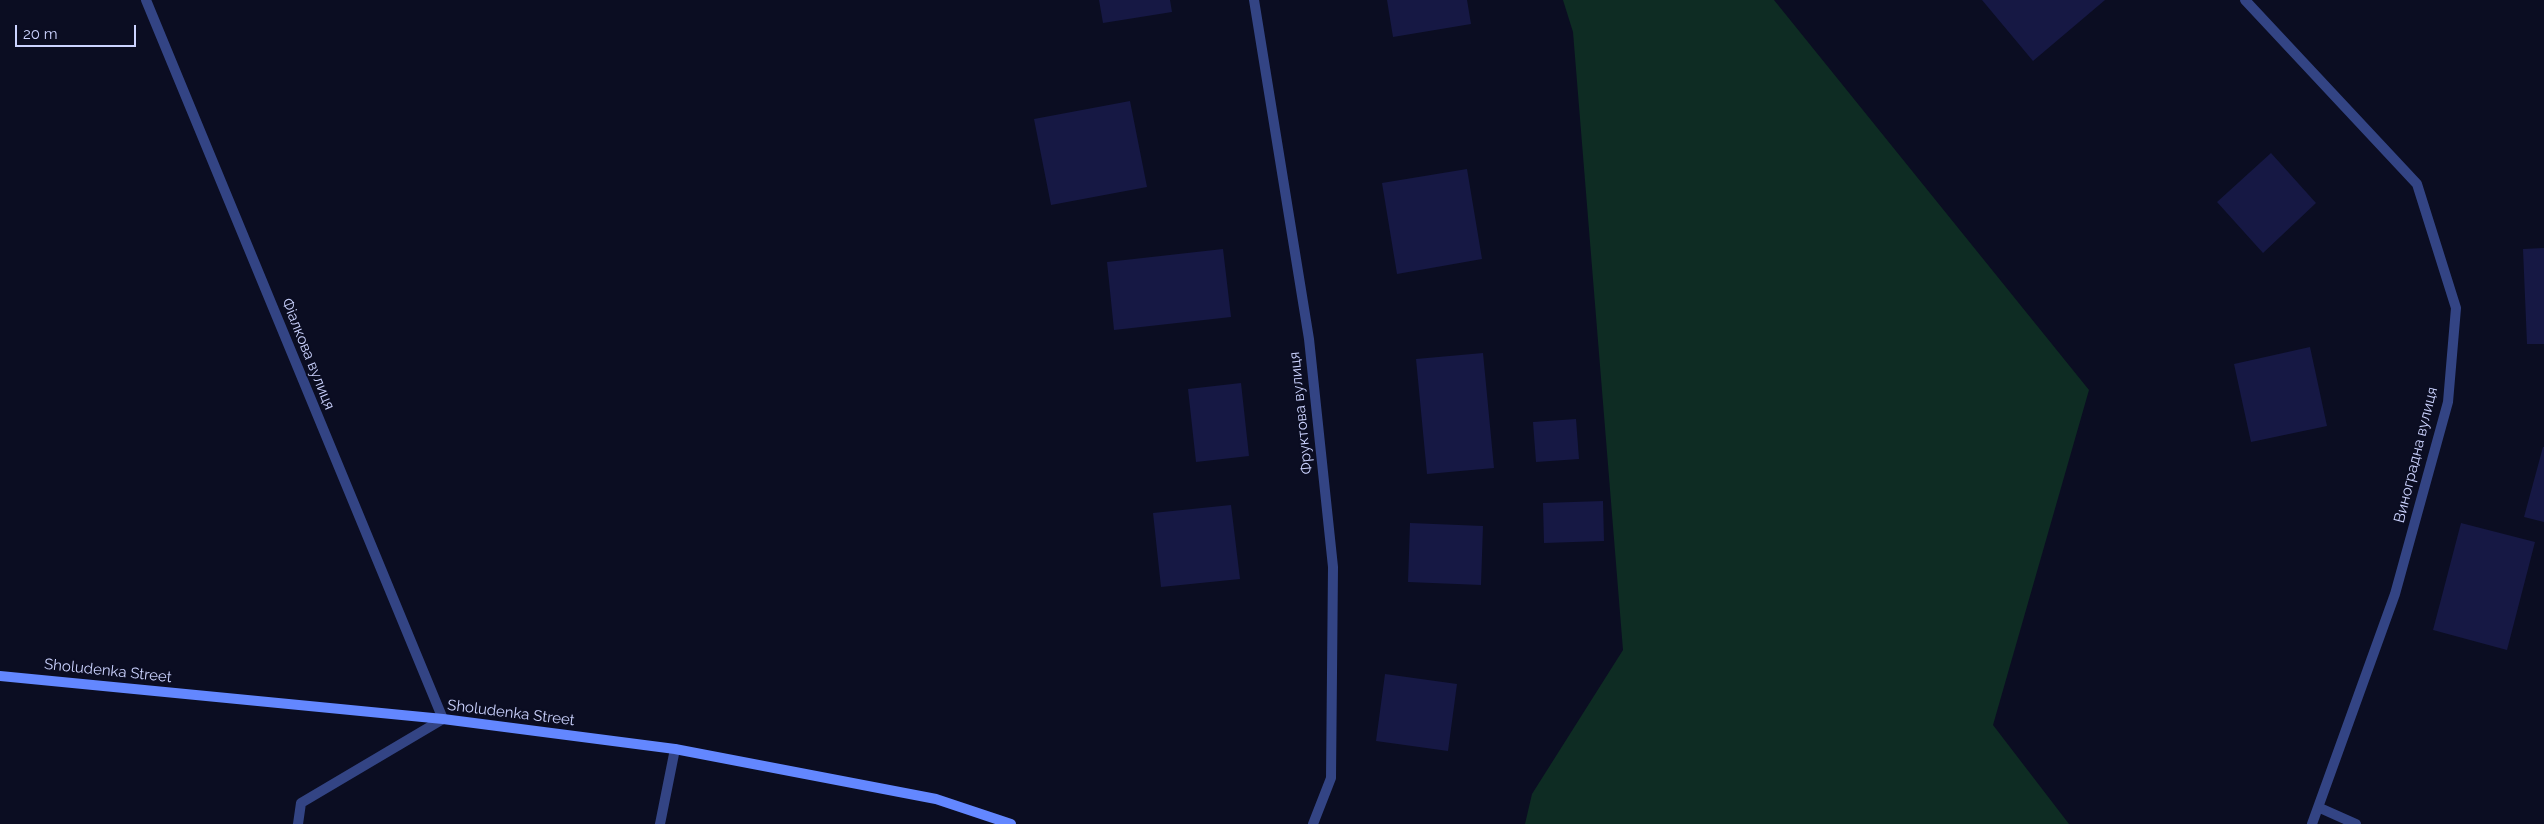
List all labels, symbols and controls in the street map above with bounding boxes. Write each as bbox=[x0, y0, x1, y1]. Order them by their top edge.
scale bar bbox=[18, 15, 139, 47]
text: 20 m bbox=[23, 25, 58, 43]
street label: Фіалкова вулиця bbox=[277, 296, 339, 412]
street label: Фруктова вулиця bbox=[1286, 351, 1316, 475]
street label: Виноградна вулиця bbox=[2390, 385, 2442, 525]
street label: Sholudenka Street bbox=[43, 655, 173, 687]
street label: Sholudenka Street bbox=[446, 696, 576, 730]

